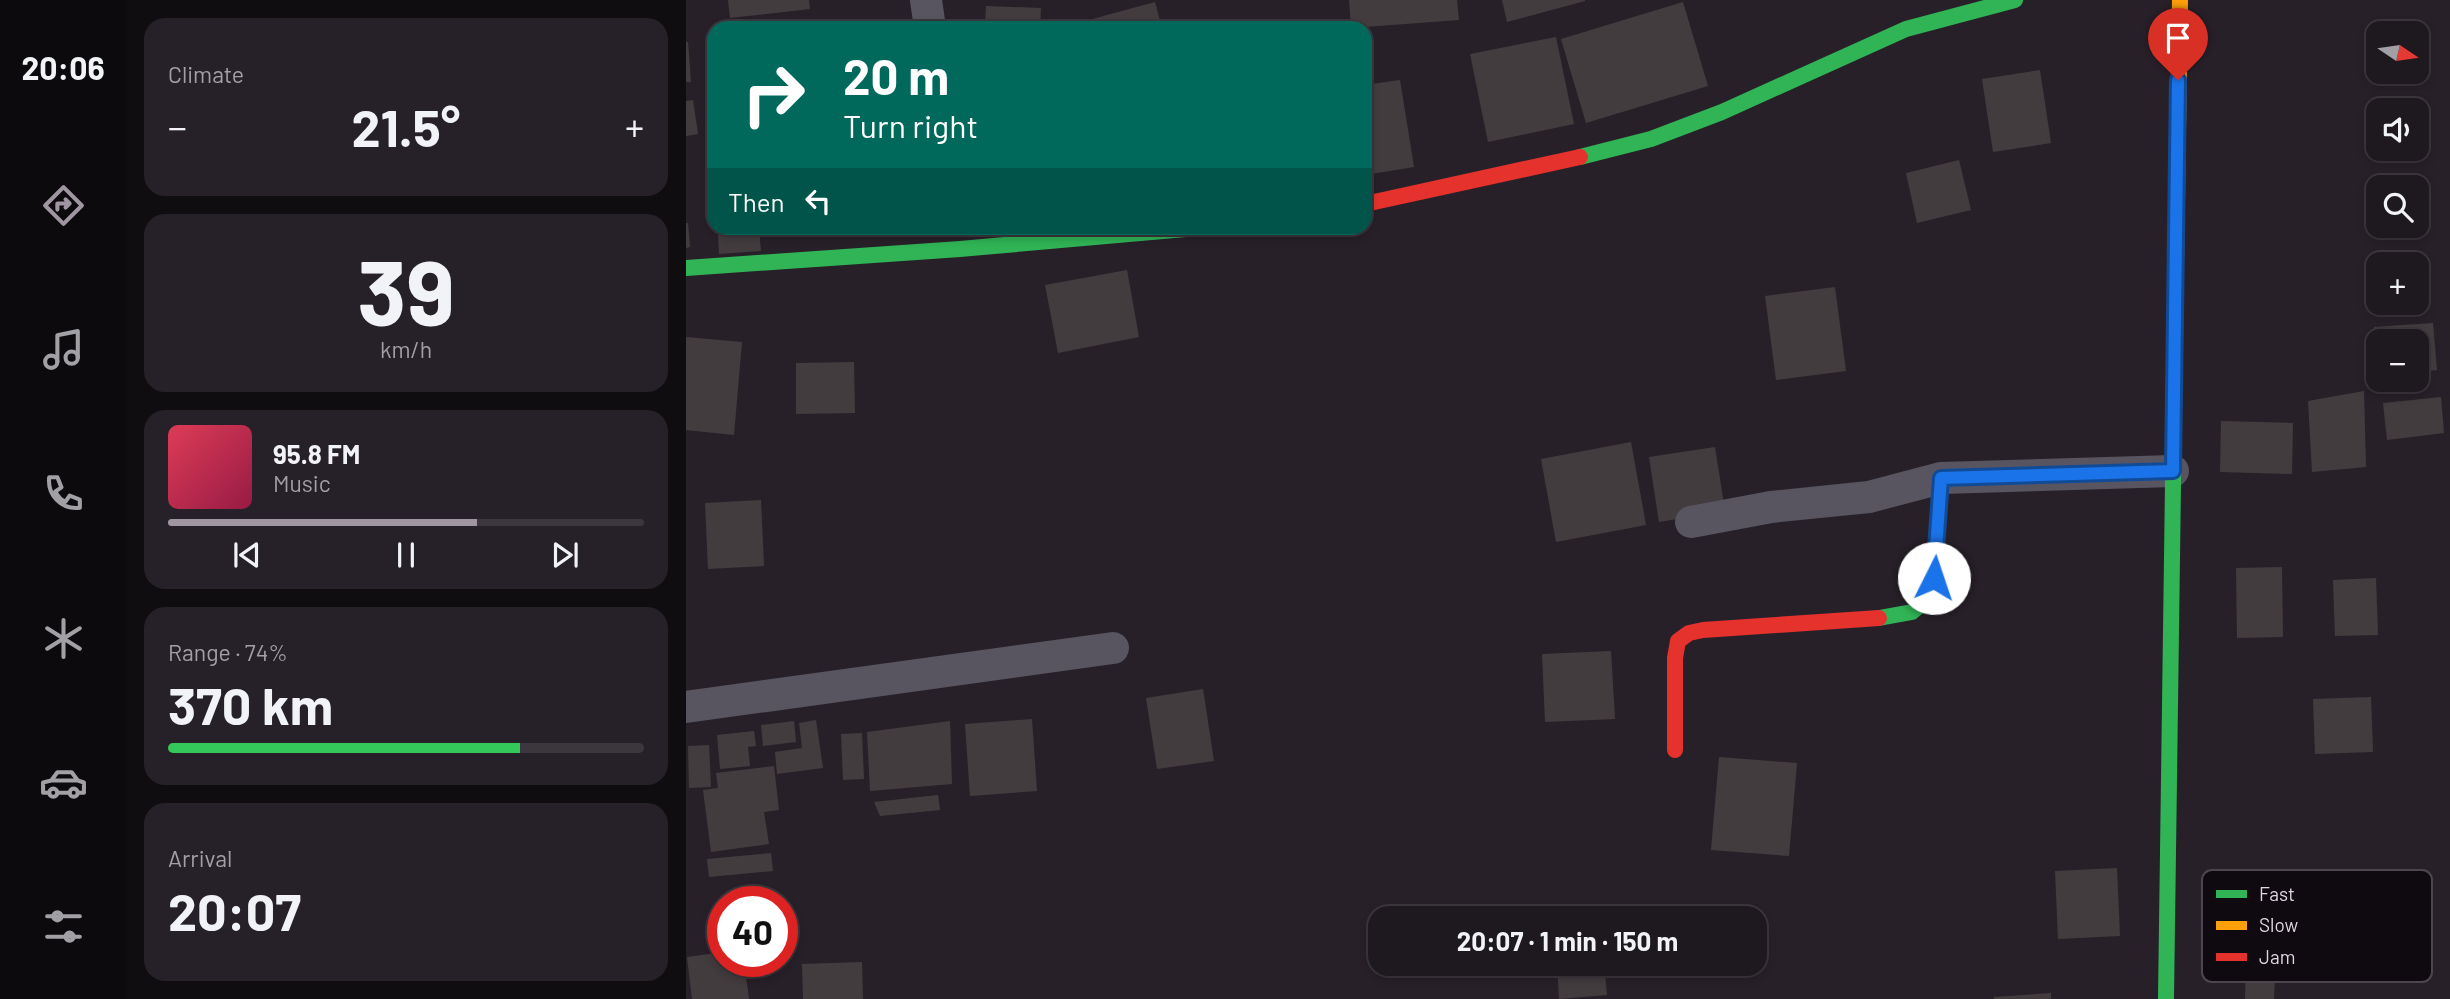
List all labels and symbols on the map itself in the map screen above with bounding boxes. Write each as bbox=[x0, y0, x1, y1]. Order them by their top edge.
pin bbox=[2148, 8, 2208, 80]
north arrow bbox=[2366, 21, 2429, 84]
position arrow bbox=[1897, 541, 1971, 615]
legend bbox=[2202, 870, 2432, 982]
text: Fast bbox=[2259, 882, 2295, 905]
speed limit sign: 40 bbox=[707, 886, 798, 977]
text: Slow bbox=[2259, 913, 2298, 936]
text: Jam bbox=[2259, 945, 2295, 968]

